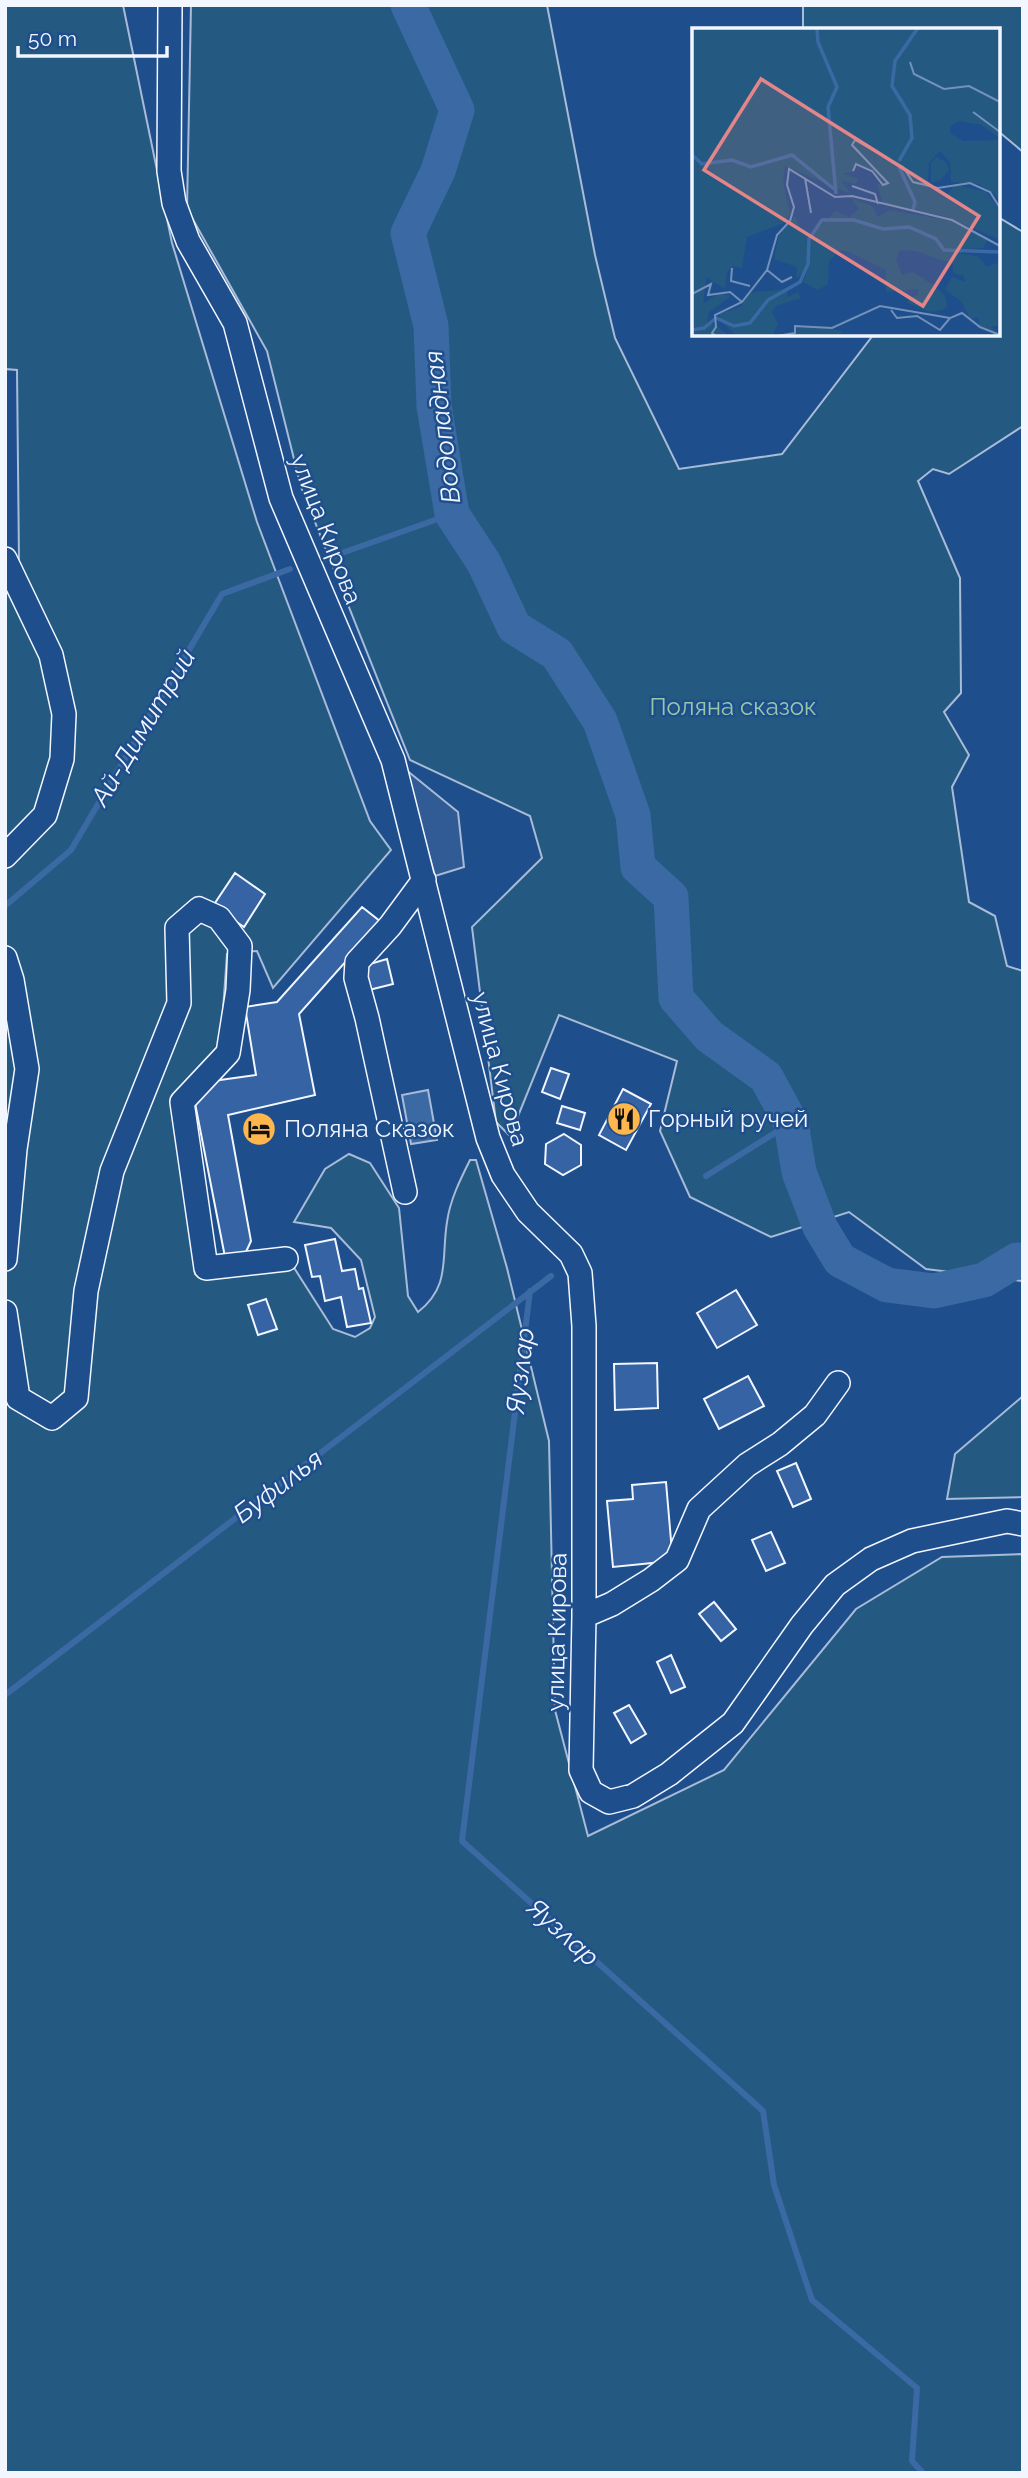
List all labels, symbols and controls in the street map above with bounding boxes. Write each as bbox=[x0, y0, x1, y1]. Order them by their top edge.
scale bar bbox=[18, 14, 166, 58]
text: 50 m bbox=[28, 26, 77, 51]
inset map bbox=[692, 28, 1000, 336]
water label: Водопадная bbox=[418, 349, 466, 505]
street label: улица Кирова bbox=[285, 450, 368, 608]
water label: Ай-Димитрий bbox=[83, 643, 202, 812]
park label: Поляна сказок bbox=[649, 692, 817, 721]
street label: улица Кирова bbox=[466, 989, 535, 1149]
restaurant icon: Горный ручей bbox=[605, 1100, 643, 1138]
place label: Горный ручей bbox=[648, 1104, 808, 1133]
hotel icon: Поляна Сказок bbox=[240, 1110, 278, 1148]
place label: Поляна Сказок bbox=[284, 1114, 454, 1143]
water label: Яузлар bbox=[500, 1326, 540, 1416]
water label: Буфилья bbox=[228, 1443, 328, 1529]
street label: улица Кирова bbox=[541, 1553, 572, 1711]
water label: Яузлар bbox=[521, 1892, 605, 1972]

